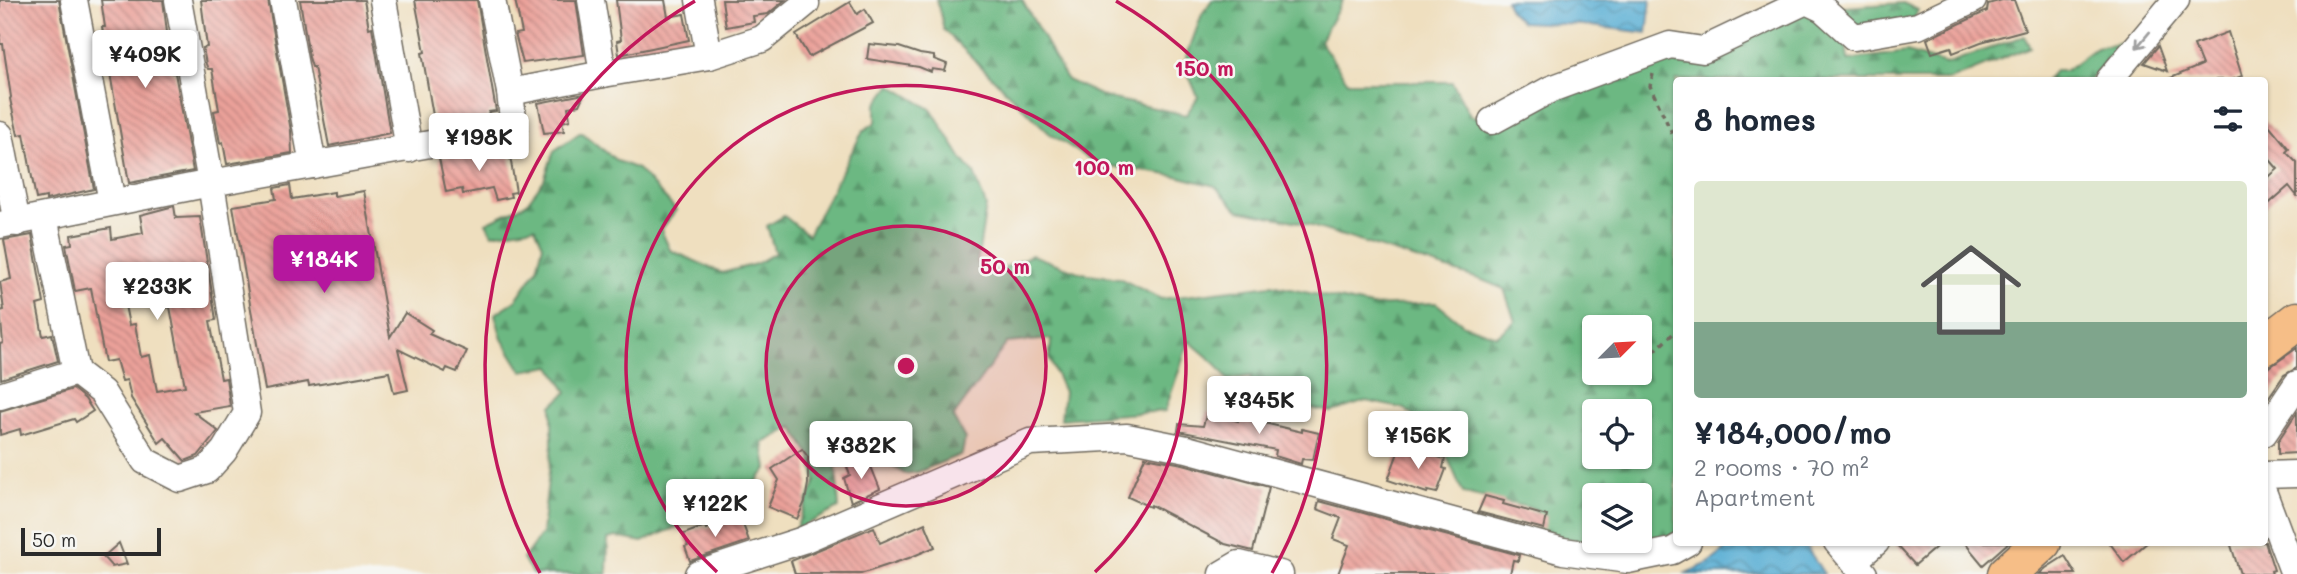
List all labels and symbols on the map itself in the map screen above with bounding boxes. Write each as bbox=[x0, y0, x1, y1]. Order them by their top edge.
pin: ¥409K bbox=[96, 31, 194, 90]
one-way arrow bbox=[2135, 31, 2150, 49]
text: 150 m bbox=[1174, 54, 1234, 81]
pin: ¥198K bbox=[430, 114, 528, 173]
text: 100 m bbox=[1074, 153, 1134, 180]
pin: ¥184K bbox=[275, 236, 373, 295]
text: 50 m bbox=[980, 252, 1030, 279]
pin: ¥233K bbox=[108, 262, 206, 322]
north arrow bbox=[1582, 315, 1652, 385]
centre of rings bbox=[894, 354, 918, 378]
pin: ¥345K bbox=[1210, 376, 1308, 436]
pin: ¥156K bbox=[1369, 412, 1467, 471]
pin: ¥382K bbox=[812, 421, 910, 481]
pin: ¥122K bbox=[666, 480, 764, 539]
scale bar bbox=[21, 525, 161, 557]

